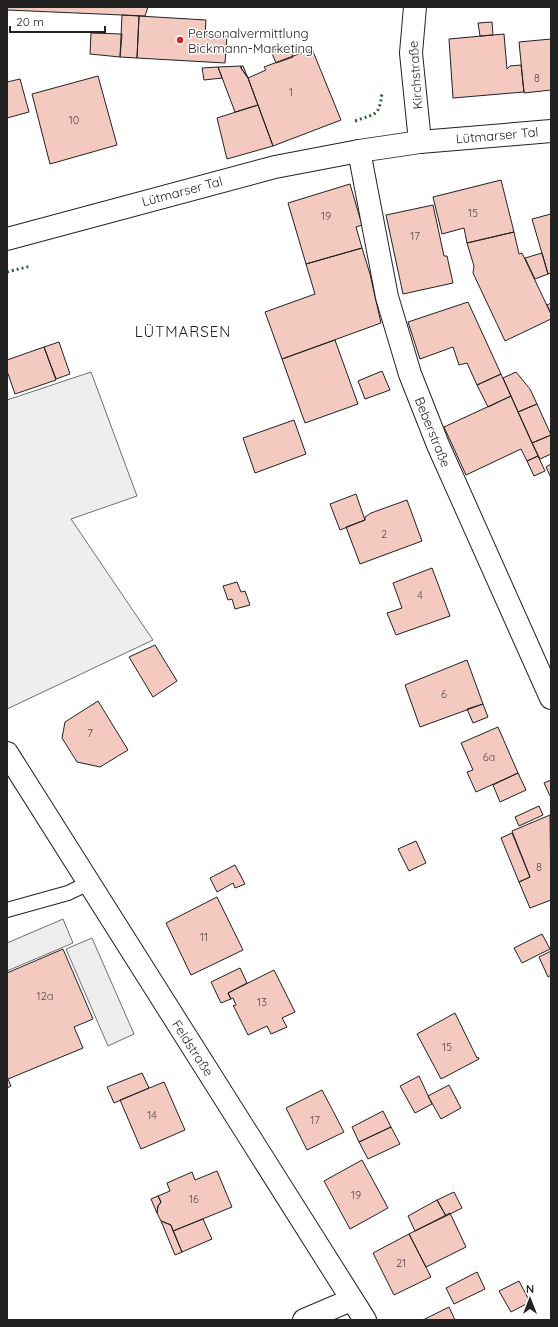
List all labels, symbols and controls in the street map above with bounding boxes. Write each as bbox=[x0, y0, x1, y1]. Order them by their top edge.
scale bar bbox=[10, 8, 105, 34]
text: 20 m bbox=[16, 14, 44, 29]
place label: Personalvermittlung Bickmann-Marketing bbox=[188, 25, 313, 56]
marker: Personalvermittlung Bickmann-Marketing bbox=[175, 35, 185, 45]
street label: Kirchstraße bbox=[405, 40, 425, 110]
house number: 8 bbox=[534, 71, 540, 85]
house number: 1 bbox=[289, 85, 293, 99]
house number: 10 bbox=[69, 113, 79, 127]
street label: Lütmarser Tal bbox=[455, 123, 539, 147]
street label: Lütmarser Tal bbox=[140, 173, 224, 209]
house number: 15 bbox=[468, 206, 478, 220]
house number: 19 bbox=[321, 209, 331, 223]
house number: 17 bbox=[410, 229, 420, 243]
district label: LÜTMARSEN bbox=[135, 322, 231, 341]
street label: Beberstraße bbox=[412, 394, 454, 470]
house number: 2 bbox=[381, 527, 387, 541]
house number: 4 bbox=[417, 588, 423, 602]
house number: 6 bbox=[441, 687, 447, 701]
house number: 7 bbox=[87, 726, 93, 740]
house number: 6a bbox=[483, 750, 495, 764]
house number: 8 bbox=[536, 860, 542, 874]
house number: 11 bbox=[200, 930, 208, 944]
house number: 12a bbox=[37, 989, 53, 1003]
house number: 13 bbox=[257, 995, 267, 1009]
street label: Feldstraße bbox=[169, 1017, 217, 1079]
house number: 15 bbox=[442, 1040, 452, 1054]
house number: 14 bbox=[147, 1108, 157, 1122]
house number: 17 bbox=[310, 1113, 320, 1127]
house number: 19 bbox=[351, 1188, 361, 1202]
house number: 16 bbox=[189, 1192, 199, 1206]
house number: 21 bbox=[396, 1256, 406, 1270]
north arrow bbox=[510, 1279, 550, 1319]
text: N bbox=[526, 1282, 534, 1296]

